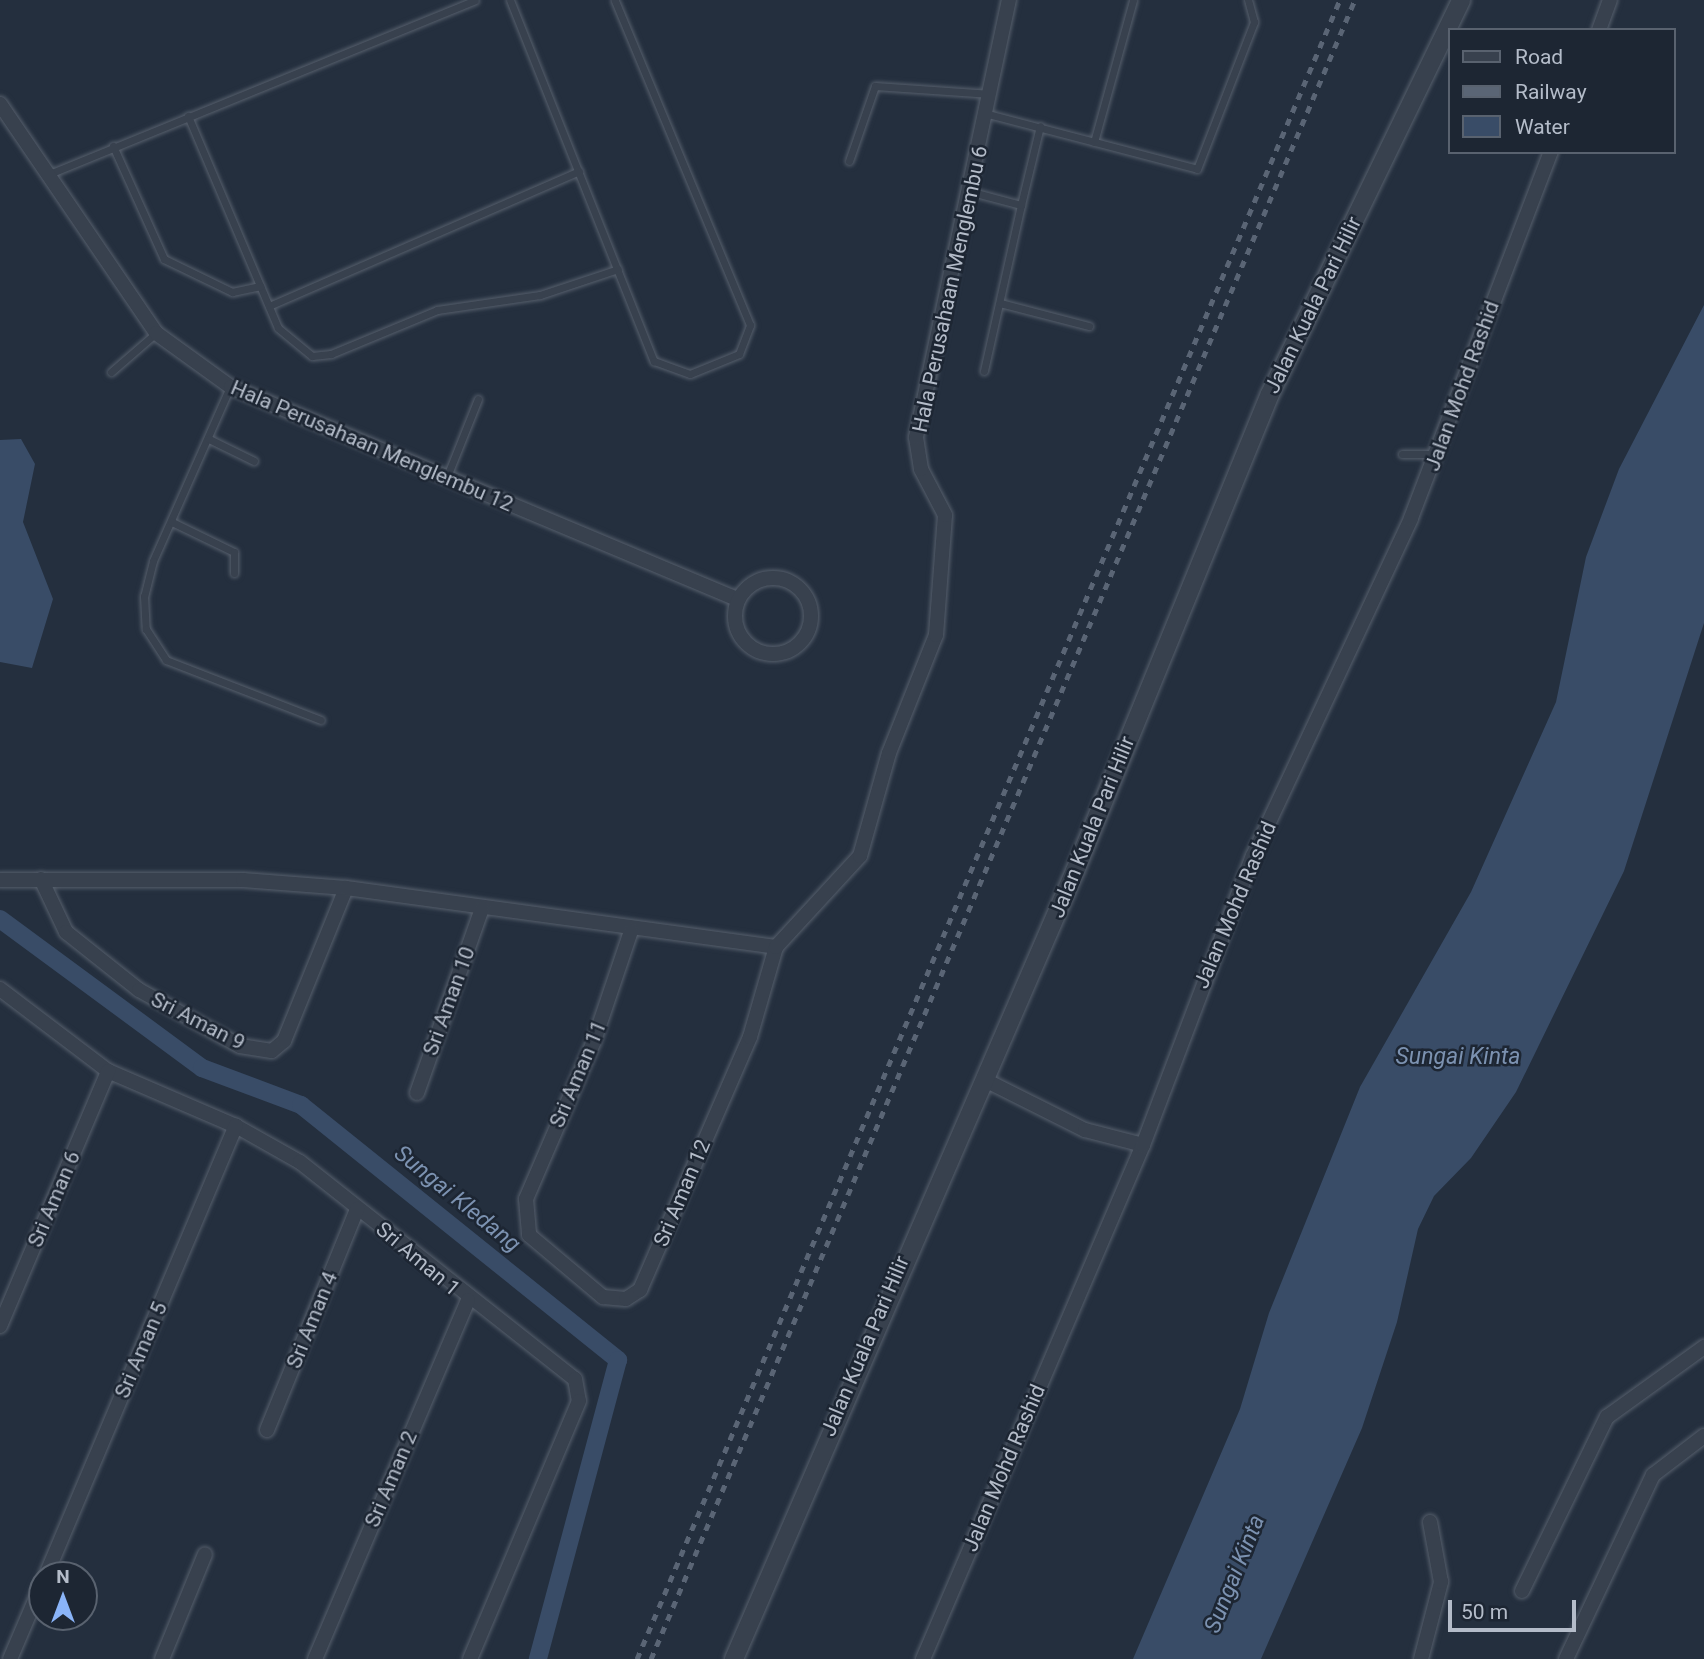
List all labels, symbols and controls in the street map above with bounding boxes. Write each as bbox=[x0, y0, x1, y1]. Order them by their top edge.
legend bbox=[1448, 28, 1676, 154]
text: Road bbox=[1515, 45, 1563, 69]
text: Railway bbox=[1515, 80, 1587, 104]
text: Water bbox=[1515, 115, 1570, 139]
street label: Hala Perusahaan Menglembu 6 bbox=[907, 143, 993, 435]
street label: Jalan Kuala Pari Hilir bbox=[1259, 213, 1367, 397]
street label: Jalan Mohd Rashid bbox=[1420, 298, 1504, 474]
street label: Hala Perusahaan Menglembu 12 bbox=[227, 375, 517, 517]
street label: Jalan Kuala Pari Hilir bbox=[1044, 733, 1140, 921]
street label: Jalan Mohd Rashid bbox=[1188, 818, 1282, 992]
street label: Sri Aman 10 bbox=[418, 943, 480, 1059]
street label: Sri Aman 9 bbox=[147, 987, 249, 1055]
street label: Sri Aman 11 bbox=[544, 1017, 612, 1131]
water label: Sungai Kinta bbox=[1396, 1043, 1520, 1071]
street label: Sri Aman 12 bbox=[648, 1136, 716, 1250]
water label: Sungai Kledang bbox=[388, 1140, 526, 1258]
street label: Sri Aman 6 bbox=[22, 1147, 86, 1251]
street label: Sri Aman 1 bbox=[371, 1217, 465, 1301]
street label: Jalan Kuala Pari Hilir bbox=[816, 1252, 914, 1440]
street label: Sri Aman 4 bbox=[281, 1268, 343, 1372]
street label: Sri Aman 5 bbox=[109, 1298, 173, 1402]
street label: Jalan Mohd Rashid bbox=[957, 1381, 1051, 1555]
street label: Sri Aman 2 bbox=[359, 1427, 423, 1531]
water label: Sungai Kinta bbox=[1199, 1511, 1271, 1637]
north arrow bbox=[28, 1561, 98, 1631]
text: N bbox=[56, 1565, 70, 1588]
scale bar bbox=[1452, 1586, 1580, 1630]
text: 50 m bbox=[1461, 1600, 1508, 1624]

